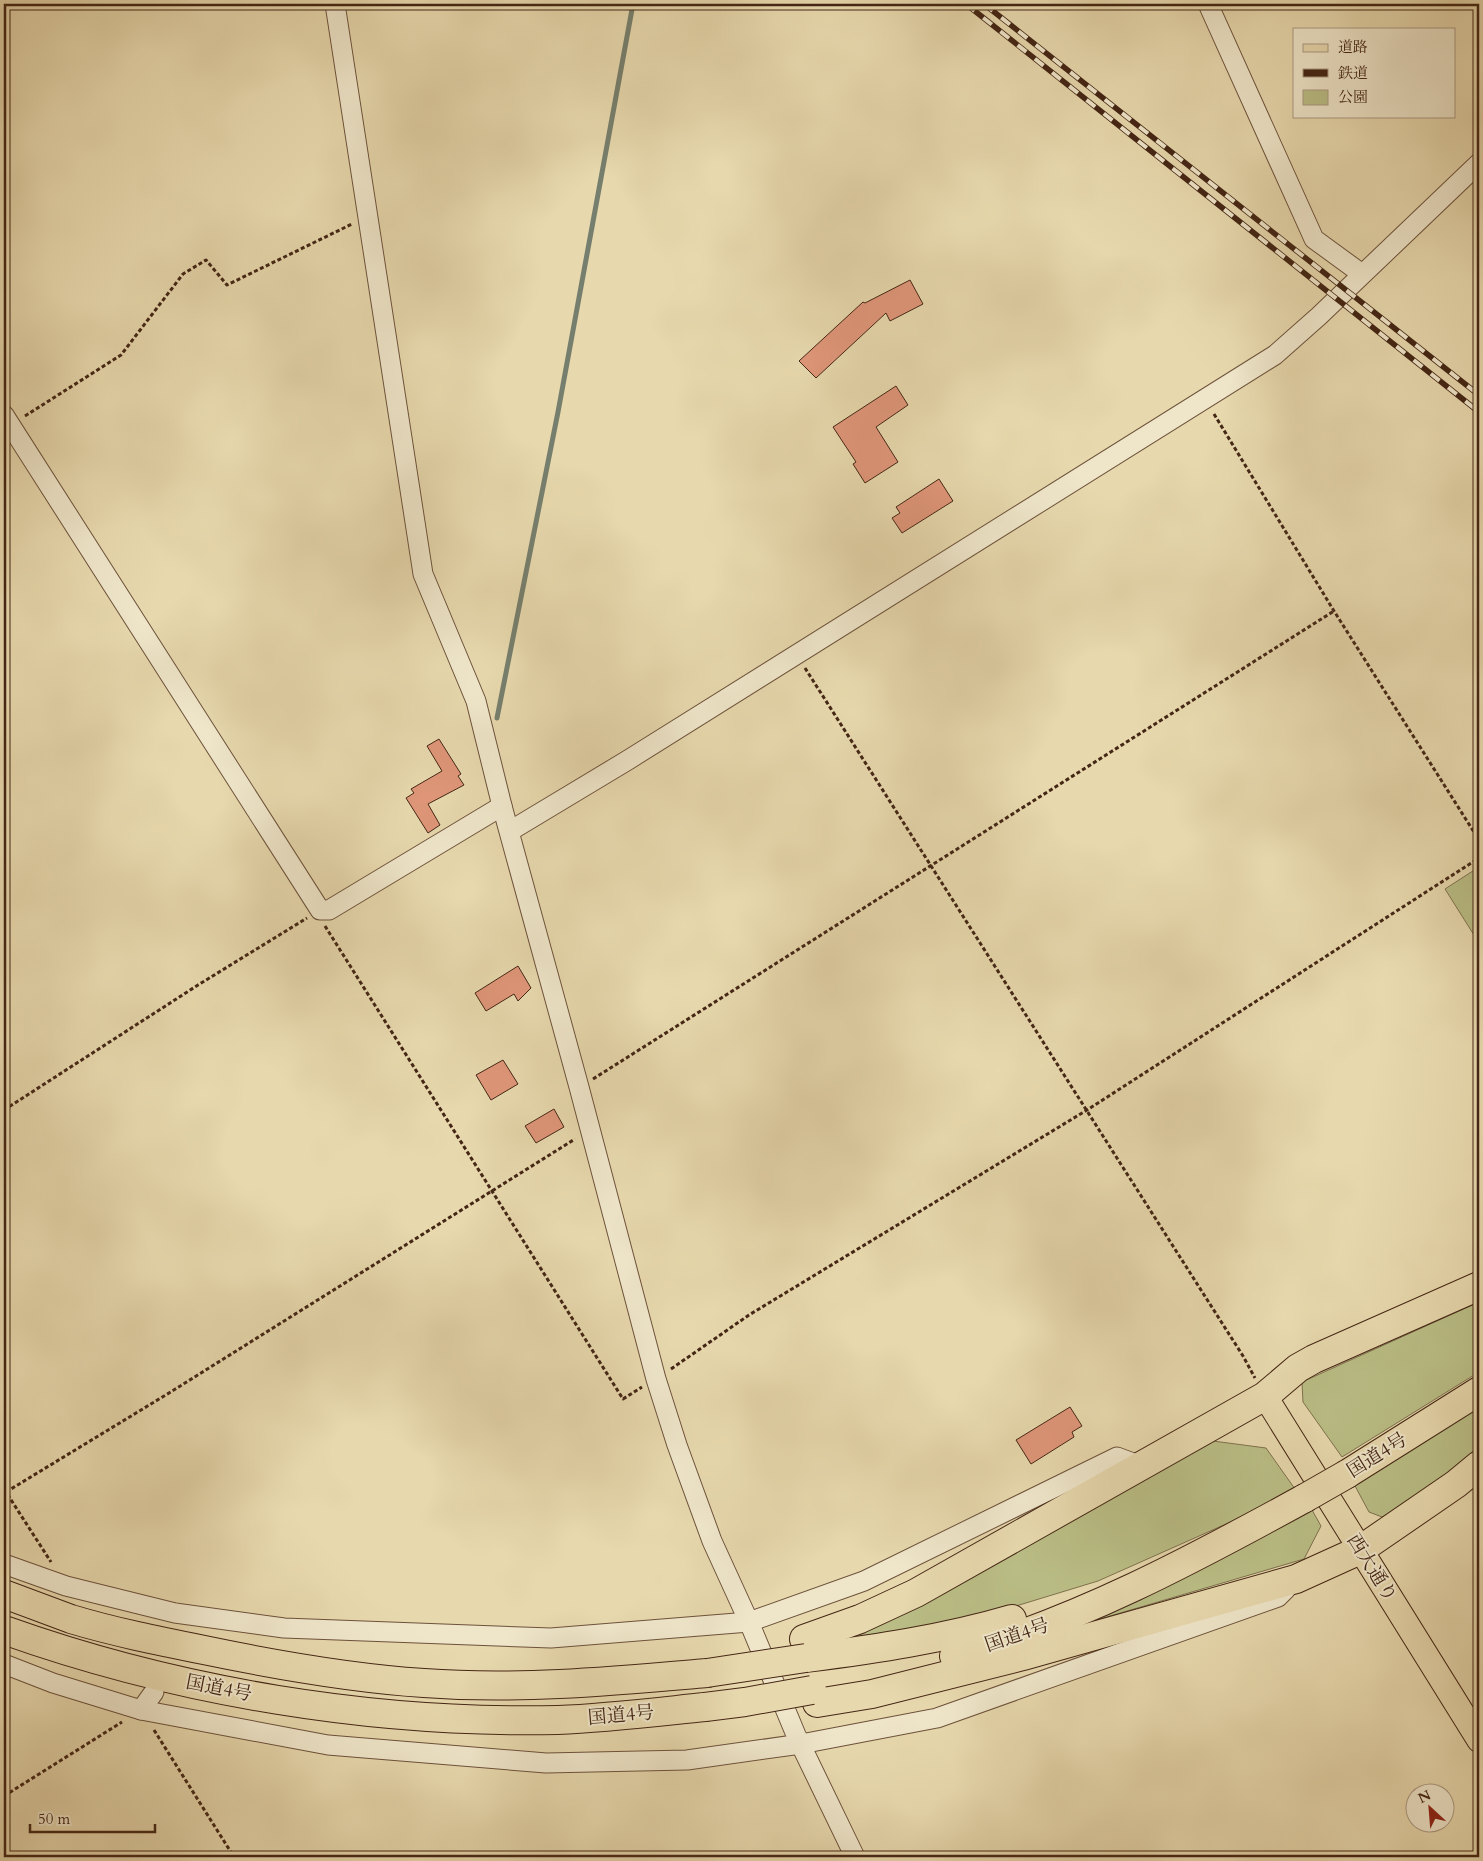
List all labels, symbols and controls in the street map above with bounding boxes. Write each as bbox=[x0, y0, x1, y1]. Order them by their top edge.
legend bbox=[1293, 28, 1456, 118]
text: 道路 bbox=[1338, 37, 1368, 57]
text: 鉄道 bbox=[1338, 63, 1368, 83]
text: 公園 bbox=[1338, 87, 1368, 107]
street label: 国道4号 bbox=[1342, 1426, 1412, 1484]
street label: 西大通り bbox=[1341, 1529, 1403, 1607]
street label: 国道4号 bbox=[981, 1612, 1053, 1658]
street label: 国道4号 bbox=[184, 1669, 254, 1707]
street label: 国道4号 bbox=[587, 1699, 655, 1731]
north arrow bbox=[1406, 1784, 1456, 1834]
text: N bbox=[1415, 1786, 1434, 1808]
scale bar bbox=[30, 1801, 155, 1833]
text: 50 m bbox=[38, 1809, 70, 1829]

